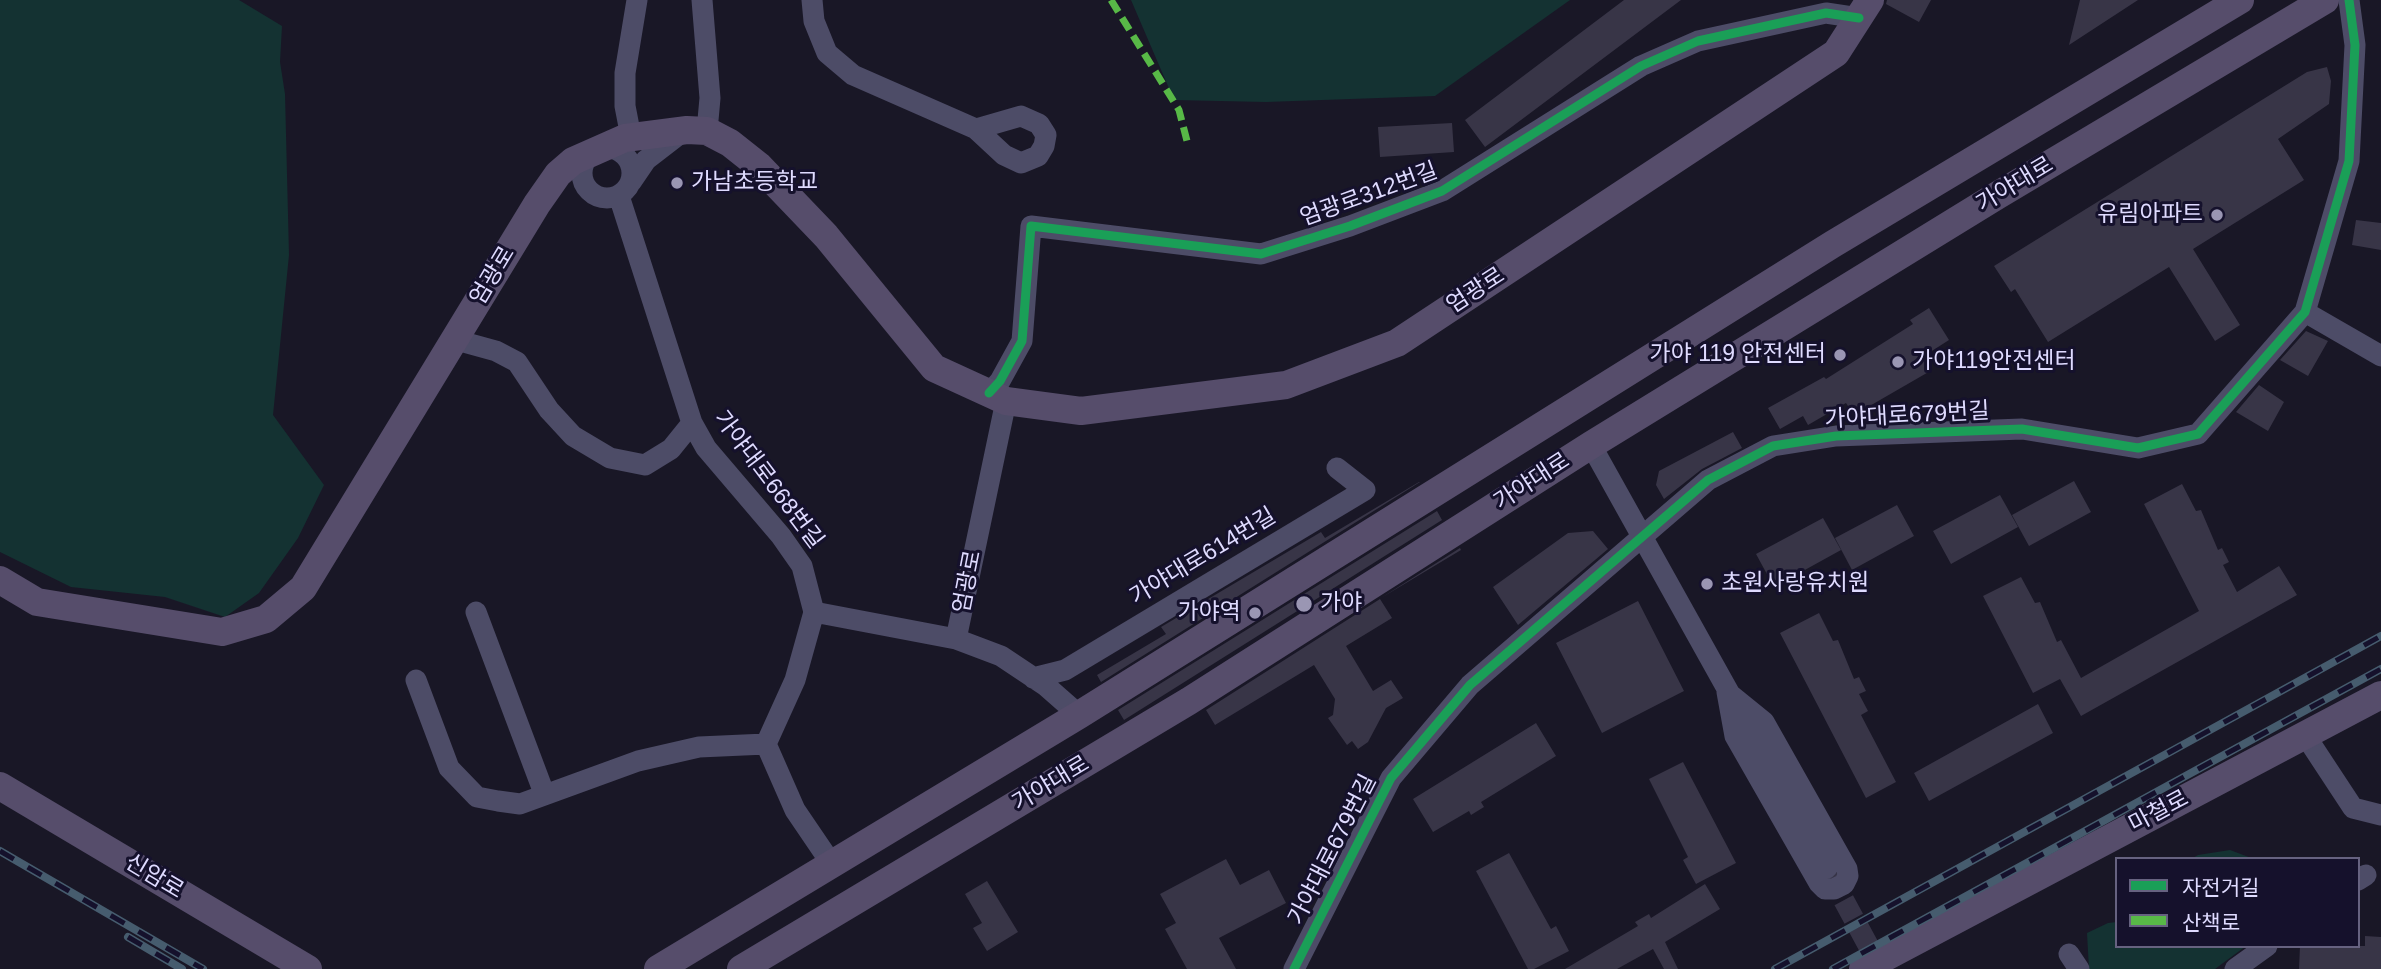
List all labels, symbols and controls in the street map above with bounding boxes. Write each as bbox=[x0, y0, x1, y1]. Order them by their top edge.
street label: 가야대로 bbox=[1972, 151, 2058, 219]
street label: 엄광로312번길 bbox=[1297, 157, 1441, 233]
place label: 가남초등학교 bbox=[691, 169, 818, 197]
marker: 가남초등학교 bbox=[669, 175, 685, 191]
place label: 유림아파트 bbox=[2097, 201, 2203, 229]
marker: 유림아파트 bbox=[2209, 207, 2225, 223]
street label: 엄광로 bbox=[465, 242, 521, 310]
street label: 엄광로 bbox=[1442, 262, 1510, 320]
place label: 가야 119 안전센터 bbox=[1650, 341, 1826, 369]
marker: 가야 119 안전센터 bbox=[1832, 347, 1848, 363]
place label: 가야119안전센터 bbox=[1912, 348, 2076, 376]
marker: 가야119안전센터 bbox=[1890, 354, 1906, 370]
street label: 가야대로679번길 bbox=[1824, 398, 1990, 434]
street label: 가야대로668번길 bbox=[707, 406, 829, 554]
street label: 가야대로 bbox=[1489, 447, 1575, 517]
street label: 가야대로614번길 bbox=[1125, 503, 1281, 611]
street label: 엄광로 bbox=[948, 548, 988, 616]
place label: 초원사랑유치원 bbox=[1721, 570, 1869, 598]
marker: 초원사랑유치원 bbox=[1699, 576, 1715, 592]
place label: 가야 bbox=[1320, 590, 1362, 618]
marker: 가야 bbox=[1294, 594, 1314, 614]
place label: 가야역 bbox=[1178, 599, 1241, 627]
marker: 가야역 bbox=[1247, 605, 1263, 621]
street label: 가야대로 bbox=[1008, 750, 1094, 818]
street label: 가야대로679번길 bbox=[1283, 770, 1383, 930]
street label: 마철로 bbox=[2124, 785, 2194, 839]
street label: 신암로 bbox=[120, 849, 188, 905]
legend bbox=[2115, 857, 2360, 948]
text: 자전거길 bbox=[2182, 876, 2259, 899]
text: 산책로 bbox=[2182, 911, 2240, 934]

